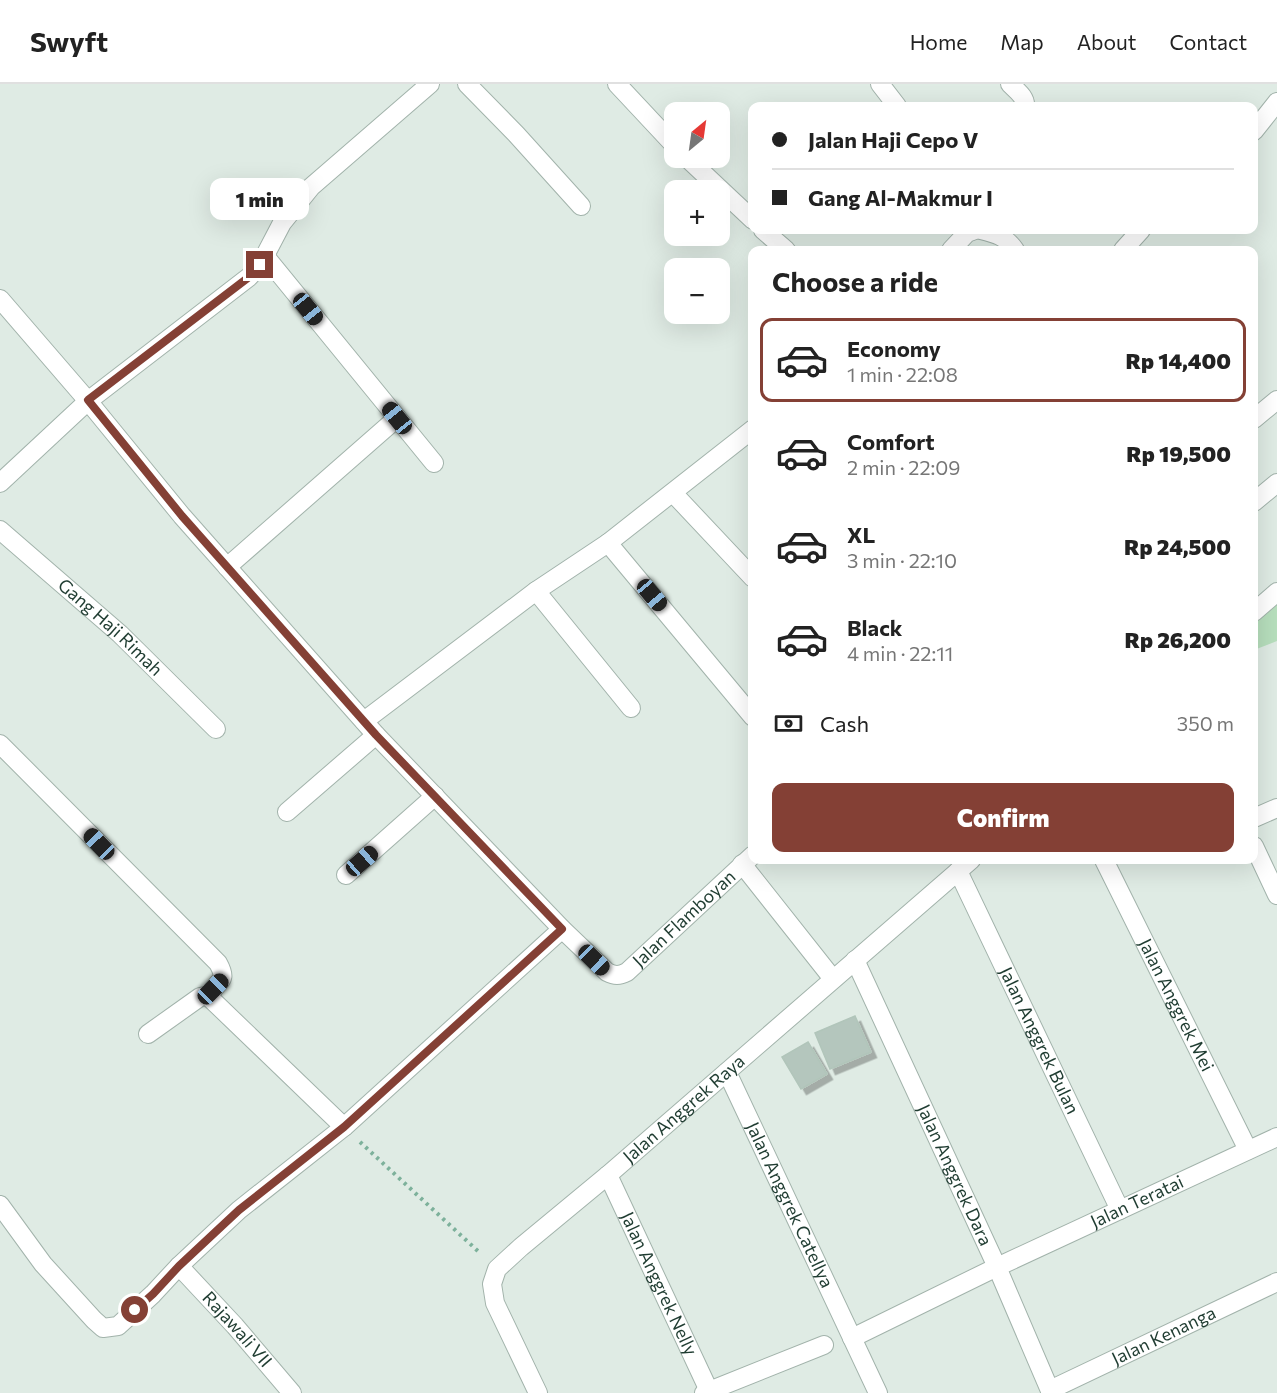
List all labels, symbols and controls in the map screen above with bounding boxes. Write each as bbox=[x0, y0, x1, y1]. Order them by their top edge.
text: Swyft bbox=[30, 24, 108, 58]
text: Home bbox=[910, 29, 967, 54]
text: Map bbox=[1000, 29, 1044, 54]
text: About bbox=[1077, 29, 1136, 54]
text: Contact bbox=[1169, 29, 1247, 54]
north arrow bbox=[664, 102, 730, 168]
map controls bbox=[664, 102, 730, 324]
text: Jalan Haji Cepo V bbox=[808, 126, 978, 153]
callout: 1 min bbox=[210, 178, 310, 220]
button: + bbox=[664, 180, 730, 246]
text: Gang Al-Makmur I bbox=[808, 184, 993, 211]
text: 1 min bbox=[235, 187, 284, 211]
route end bbox=[246, 251, 273, 278]
button: − bbox=[664, 258, 730, 324]
text: Choose a ride bbox=[772, 265, 938, 298]
car bbox=[290, 289, 326, 329]
icon: car bbox=[775, 333, 829, 387]
text: Economy bbox=[847, 335, 941, 362]
text: Rp 14,400 bbox=[1126, 347, 1231, 374]
text: 1 min · 22:08 bbox=[847, 362, 958, 386]
car bbox=[379, 398, 415, 438]
icon: car bbox=[775, 426, 829, 480]
text: Comfort bbox=[847, 428, 935, 455]
text: Rp 19,500 bbox=[1126, 440, 1231, 467]
text: 2 min · 22:09 bbox=[847, 455, 960, 479]
icon: car bbox=[775, 519, 829, 573]
text: XL bbox=[847, 521, 875, 548]
text: Rp 24,500 bbox=[1124, 533, 1231, 560]
text: 3 min · 22:10 bbox=[847, 548, 957, 572]
street label: Gang Haji Rimah bbox=[54, 573, 168, 680]
car bbox=[634, 575, 670, 615]
icon: car bbox=[775, 612, 829, 666]
text: Black bbox=[847, 614, 902, 641]
text: Rp 26,200 bbox=[1125, 626, 1231, 653]
text: 4 min · 22:11 bbox=[847, 641, 953, 665]
icon: cash bbox=[772, 707, 805, 740]
text: Cash bbox=[820, 710, 869, 737]
text: 350 m bbox=[1177, 711, 1234, 735]
button: Confirm bbox=[772, 783, 1234, 852]
car bbox=[80, 825, 118, 863]
car bbox=[343, 842, 381, 880]
street label: Jalan Flamboyan bbox=[628, 865, 740, 971]
street label: Jalan Anggrek Mei bbox=[1135, 935, 1219, 1075]
car bbox=[575, 941, 613, 979]
street label: Jalan Anggrek Bulan bbox=[995, 963, 1084, 1117]
car bbox=[194, 970, 232, 1008]
street label: Jalan Anggrek Raya bbox=[618, 1049, 749, 1167]
street label: Jalan Anggrek Dara bbox=[913, 1100, 998, 1249]
street label: Jalan Anggrek Catellya bbox=[742, 1118, 839, 1291]
street label: Jalan Teratai bbox=[1087, 1170, 1187, 1232]
street label: Jalan Anggrek Nelly bbox=[617, 1208, 703, 1359]
street label: Rajawali VII bbox=[198, 1286, 277, 1371]
route start bbox=[121, 1296, 148, 1323]
street label: Jalan Kenanga bbox=[1108, 1301, 1219, 1369]

